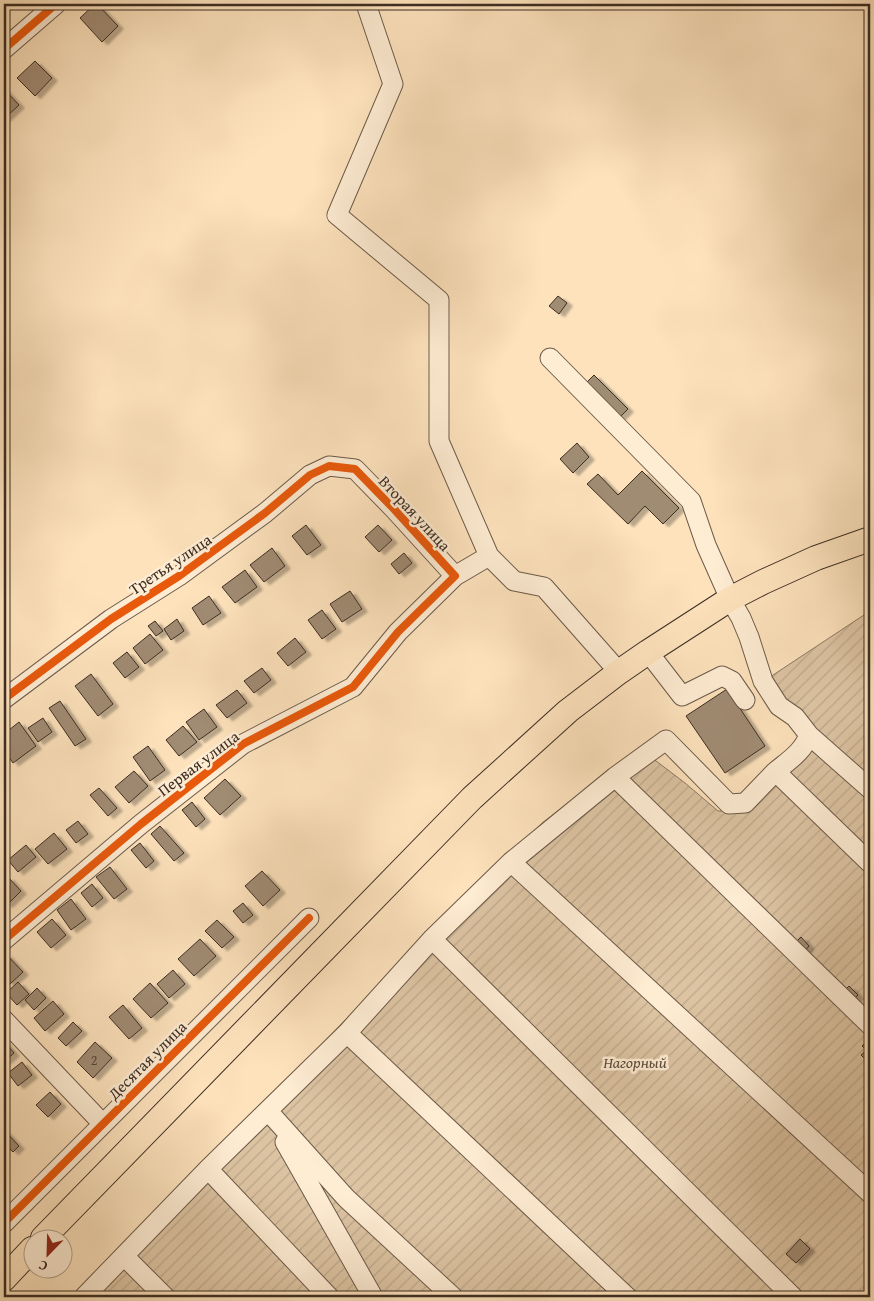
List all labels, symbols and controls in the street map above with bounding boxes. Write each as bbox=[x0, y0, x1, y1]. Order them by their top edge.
street label: Вторая улица bbox=[373, 470, 457, 557]
street label: Третья улица bbox=[124, 527, 216, 601]
street label: Первая улица bbox=[152, 724, 244, 802]
street label: Десятая улица bbox=[101, 1015, 192, 1106]
house number: 2 bbox=[91, 1050, 97, 1070]
park label: Нагорный bbox=[603, 1050, 667, 1074]
north arrow bbox=[22, 1228, 72, 1278]
text: С bbox=[35, 1255, 50, 1277]

